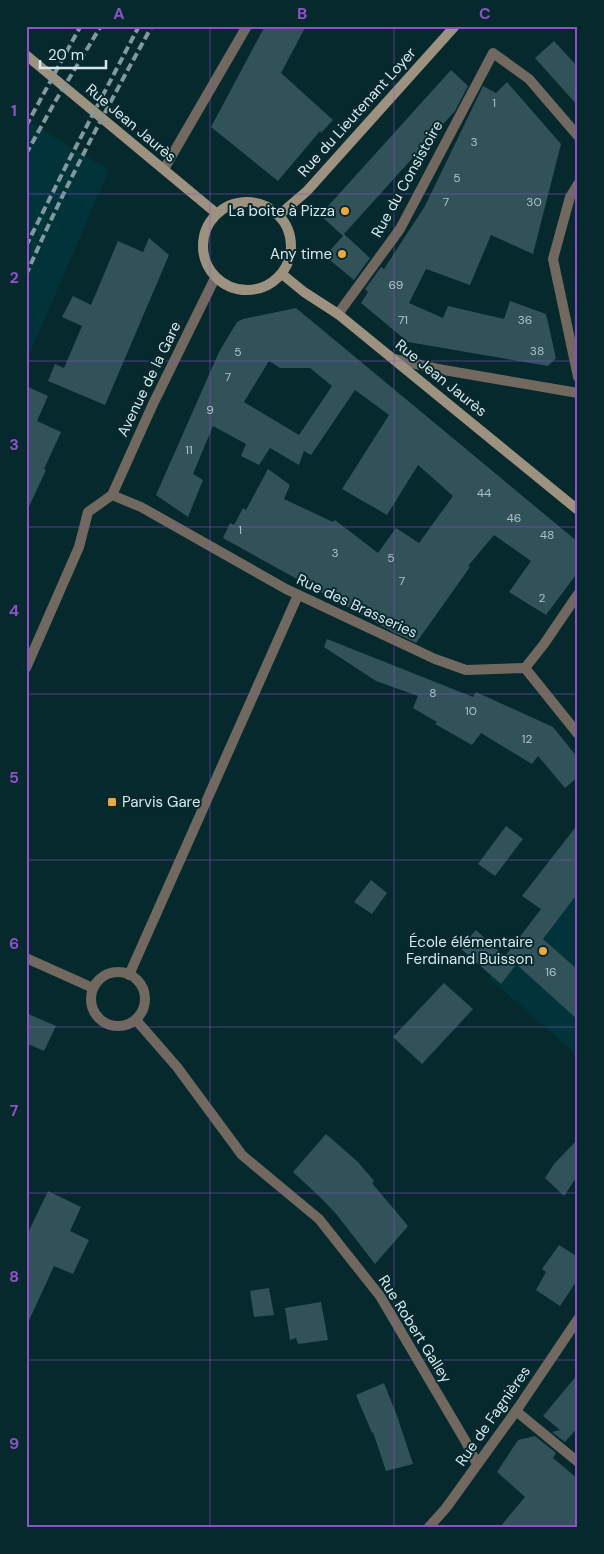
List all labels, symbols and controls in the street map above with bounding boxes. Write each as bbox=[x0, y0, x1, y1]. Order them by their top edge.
text: A bbox=[113, 3, 125, 24]
text: B bbox=[297, 3, 307, 24]
text: C bbox=[479, 3, 491, 24]
scale bar bbox=[40, 38, 106, 70]
street label: Rue du Lieutenant Loyer bbox=[293, 43, 421, 181]
text: 20 m bbox=[48, 45, 84, 65]
street label: Rue Jean Jaurès bbox=[82, 79, 180, 167]
house number: 1 bbox=[492, 95, 496, 111]
text: 1 bbox=[11, 100, 17, 121]
street label: Rue du Consistoire bbox=[367, 117, 447, 241]
house number: 3 bbox=[470, 134, 478, 150]
house number: 5 bbox=[453, 170, 461, 186]
house number: 7 bbox=[443, 194, 449, 210]
house number: 30 bbox=[526, 194, 542, 210]
place label: La boite à Pizza bbox=[229, 201, 335, 221]
marker: La boite à Pizza bbox=[339, 205, 351, 217]
place label: Any time bbox=[270, 244, 332, 264]
marker: Any time bbox=[336, 248, 348, 260]
text: 2 bbox=[9, 267, 19, 288]
house number: 69 bbox=[389, 277, 403, 293]
house number: 71 bbox=[398, 312, 408, 328]
house number: 36 bbox=[518, 312, 532, 328]
street label: Avenue de la Gare bbox=[112, 318, 186, 440]
street label: Rue Jean Jaurès bbox=[391, 335, 491, 421]
house number: 38 bbox=[530, 343, 544, 359]
house number: 5 bbox=[234, 344, 242, 360]
house number: 7 bbox=[225, 369, 231, 385]
house number: 9 bbox=[206, 402, 214, 418]
text: 3 bbox=[9, 434, 19, 455]
house number: 11 bbox=[185, 442, 193, 458]
house number: 44 bbox=[477, 485, 491, 501]
house number: 46 bbox=[507, 510, 521, 526]
house number: 1 bbox=[238, 522, 242, 538]
house number: 48 bbox=[540, 527, 554, 543]
house number: 3 bbox=[331, 545, 339, 561]
house number: 5 bbox=[387, 550, 395, 566]
street label: Rue des Brasseries bbox=[293, 569, 421, 643]
house number: 7 bbox=[399, 573, 405, 589]
house number: 2 bbox=[539, 590, 546, 606]
text: 4 bbox=[9, 600, 19, 621]
house number: 8 bbox=[429, 685, 437, 701]
house number: 10 bbox=[465, 703, 477, 719]
house number: 12 bbox=[522, 731, 532, 747]
text: 5 bbox=[9, 767, 19, 788]
place label: Parvis Gare bbox=[122, 792, 200, 812]
marker: Parvis Gare bbox=[106, 796, 118, 808]
place label: École élémentaire Ferdinand Buisson bbox=[406, 932, 533, 969]
text: 6 bbox=[9, 933, 19, 954]
marker: École élémentaire Ferdinand Buisson bbox=[537, 945, 549, 957]
house number: 16 bbox=[545, 964, 557, 980]
text: 7 bbox=[10, 1100, 19, 1121]
text: 8 bbox=[9, 1266, 19, 1287]
street label: Rue Robert Galley bbox=[374, 1271, 457, 1387]
street label: Rue de Fagnières bbox=[451, 1362, 535, 1470]
text: 9 bbox=[9, 1433, 19, 1454]

